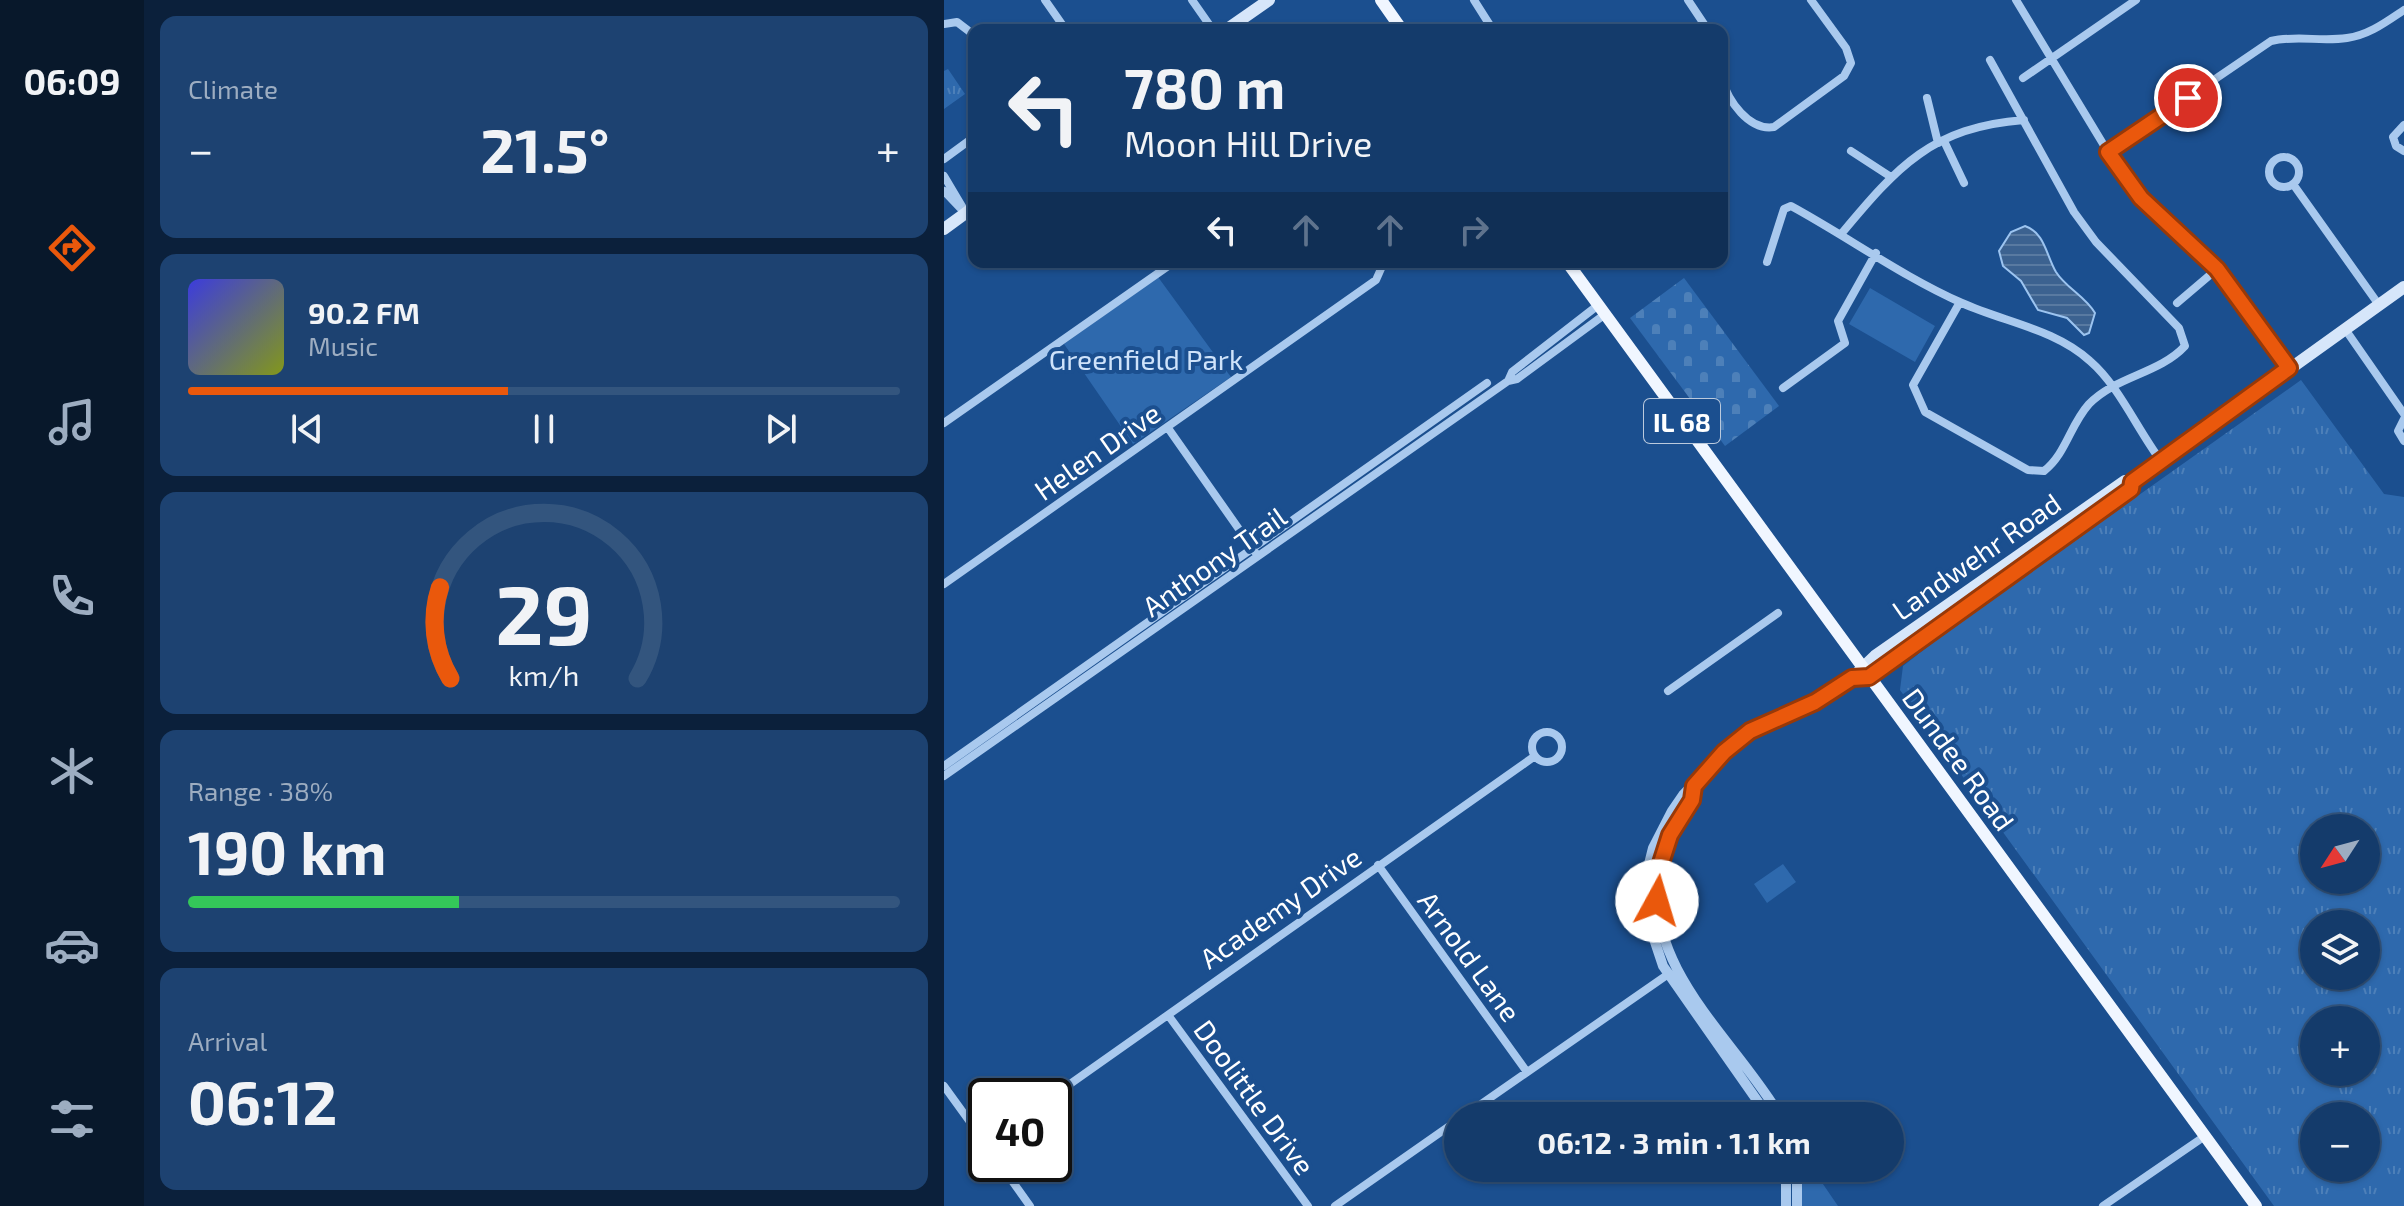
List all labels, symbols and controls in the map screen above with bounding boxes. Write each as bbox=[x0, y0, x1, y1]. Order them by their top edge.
text: 780 m bbox=[1124, 53, 1285, 120]
icon: left bbox=[992, 56, 1096, 160]
text: 06:09 bbox=[23, 59, 121, 102]
pin bbox=[2154, 64, 2222, 132]
text: Climate bbox=[188, 73, 278, 104]
icon: arrive bbox=[2166, 76, 2210, 120]
text: 21.5° bbox=[480, 113, 609, 185]
text: Moon Hill Drive bbox=[1124, 121, 1372, 164]
text: − bbox=[188, 122, 214, 175]
text: + bbox=[876, 122, 900, 175]
icon: left bbox=[1200, 208, 1244, 252]
icon: ahead bbox=[1284, 208, 1328, 252]
icon: ahead bbox=[1368, 208, 1412, 252]
icon: right bbox=[1452, 208, 1496, 252]
icon: directions bbox=[44, 220, 100, 276]
text: 90.2 FM bbox=[308, 294, 420, 330]
text: Music bbox=[308, 330, 378, 361]
park label: Greenfield Park bbox=[1049, 342, 1243, 376]
icon: music bbox=[44, 394, 100, 450]
street label: Helen Drive bbox=[1027, 395, 1167, 507]
road number: IL 68 bbox=[1644, 399, 1720, 443]
icon: previous bbox=[285, 407, 329, 451]
icon: pause bbox=[522, 407, 566, 451]
icon: next bbox=[759, 407, 803, 451]
street label: Landwehr Road bbox=[1885, 485, 2067, 627]
street label: Anthony Trail bbox=[1135, 498, 1293, 623]
text: 29 bbox=[495, 562, 593, 662]
icon: phone bbox=[44, 568, 100, 624]
text: km/h bbox=[509, 657, 579, 692]
street label: Dundee Road bbox=[1896, 681, 2022, 837]
icon: climate bbox=[44, 743, 100, 799]
text: Range · 38% bbox=[188, 775, 333, 806]
north arrow bbox=[2300, 814, 2380, 894]
map controls bbox=[2300, 814, 2380, 1182]
text: 190 km bbox=[188, 815, 387, 887]
street label: Academy Drive bbox=[1193, 839, 1367, 975]
position arrow bbox=[1615, 859, 1699, 943]
street label: Arnold Lane bbox=[1411, 884, 1529, 1028]
button: layers bbox=[2300, 910, 2380, 990]
icon: car bbox=[44, 917, 100, 973]
button: + bbox=[2300, 1006, 2380, 1086]
street label: Doolittle Drive bbox=[1187, 1013, 1323, 1181]
text: Arrival bbox=[188, 1025, 267, 1056]
text: 06:12 bbox=[188, 1065, 337, 1137]
speed limit sign: 40 bbox=[968, 1078, 1072, 1182]
icon: filters bbox=[44, 1091, 100, 1147]
button: − bbox=[2300, 1102, 2380, 1182]
text: 06:12 · 3 min · 1.1 km bbox=[1537, 1124, 1811, 1160]

